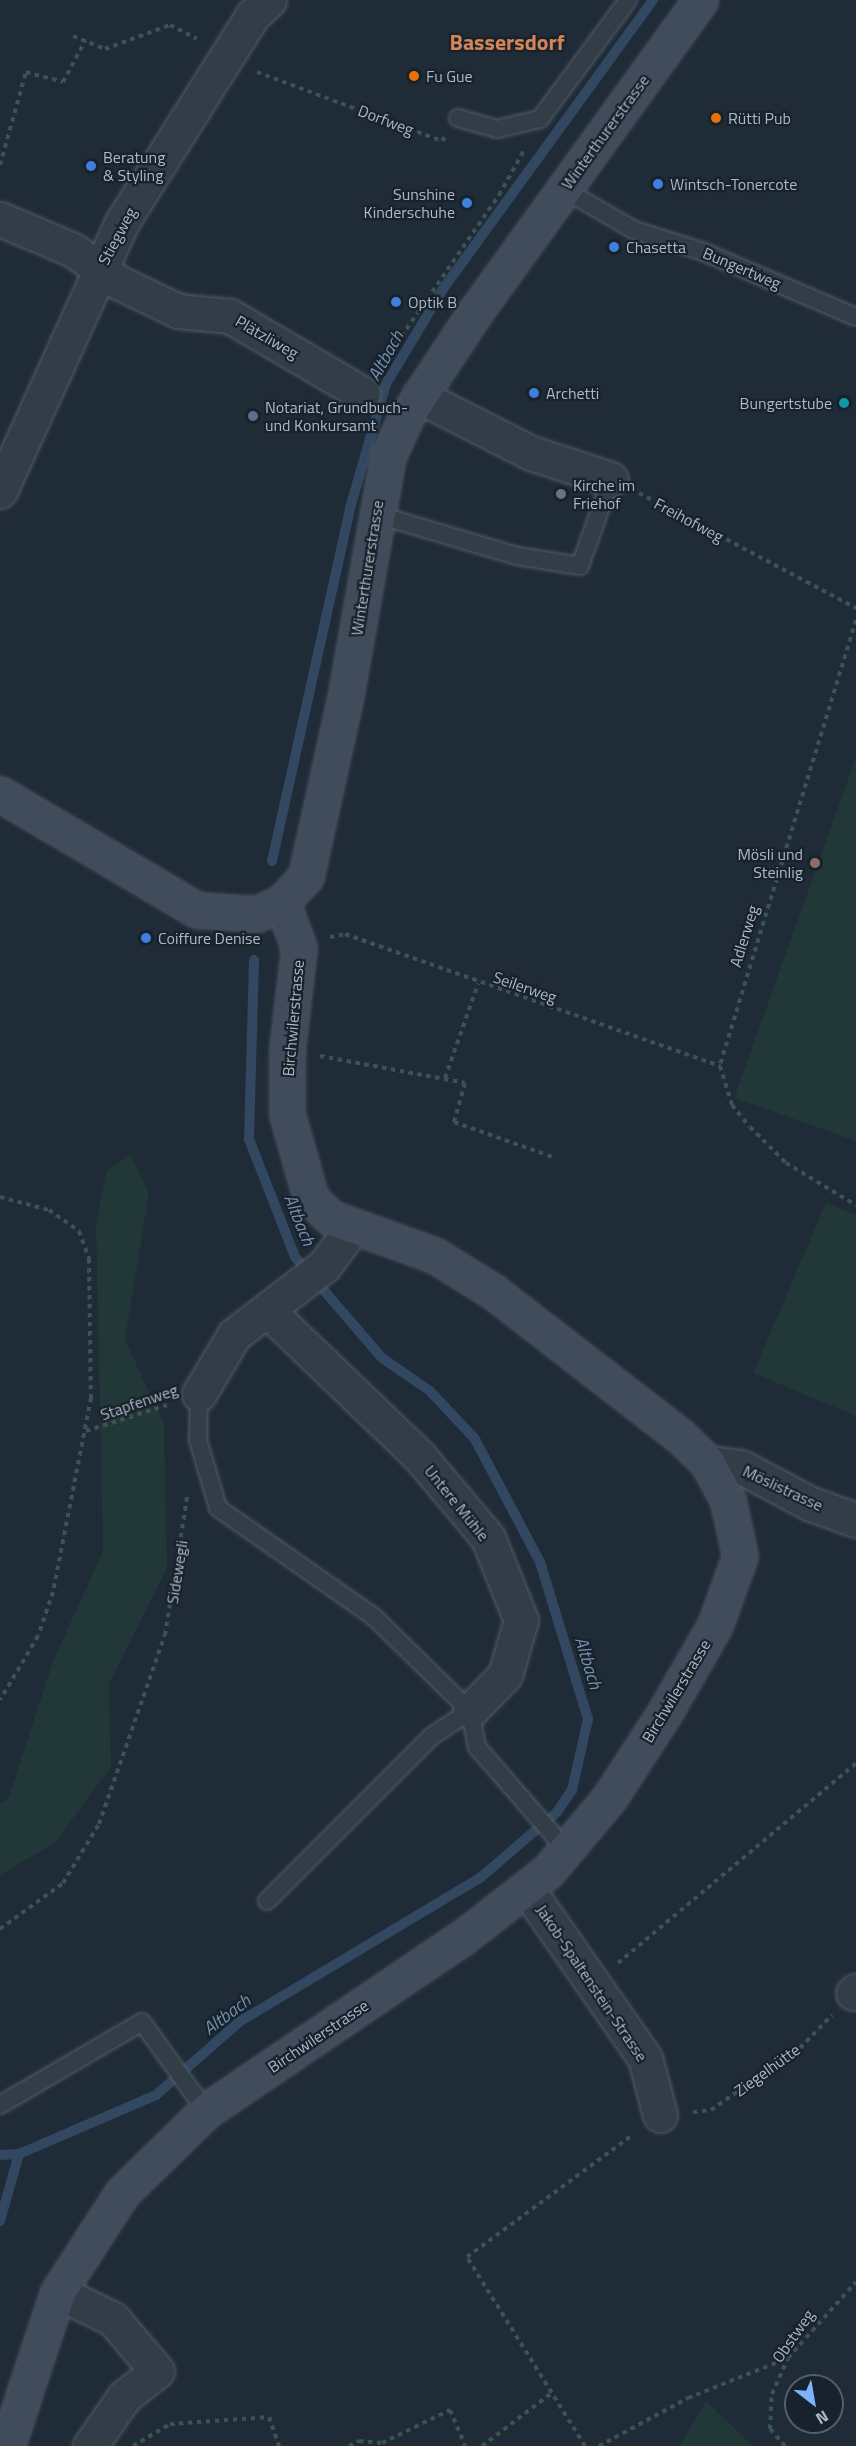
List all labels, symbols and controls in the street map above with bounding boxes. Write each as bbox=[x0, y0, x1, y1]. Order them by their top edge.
district label: Bassersdorf bbox=[449, 30, 565, 56]
place label: Fu Gue bbox=[426, 66, 473, 86]
marker: Fu Gue bbox=[407, 69, 421, 83]
street label: Winterthurerstrasse bbox=[557, 71, 653, 193]
street label: Dorfweg bbox=[355, 101, 417, 139]
place label: Rütti Pub bbox=[728, 108, 791, 128]
marker: Rütti Pub bbox=[709, 111, 723, 125]
place label: Beratung & Styling bbox=[103, 147, 165, 185]
marker: Beratung & Styling bbox=[84, 159, 98, 173]
place label: Wintsch-Tonercote bbox=[670, 174, 797, 194]
marker: Wintsch-Tonercote bbox=[651, 177, 665, 191]
place label: Sunshine Kinderschuhe bbox=[364, 184, 455, 222]
marker: Sunshine Kinderschuhe bbox=[460, 196, 474, 210]
street label: Stiegweg bbox=[94, 204, 140, 268]
place label: Chasetta bbox=[626, 237, 686, 257]
marker: Chasetta bbox=[607, 240, 621, 254]
street label: Bungertweg bbox=[700, 243, 784, 293]
place label: Optik B bbox=[408, 292, 457, 312]
marker: Optik B bbox=[389, 295, 403, 309]
street label: Plätzliweg bbox=[232, 311, 302, 363]
water label: Altbach bbox=[364, 327, 408, 385]
place label: Archetti bbox=[546, 383, 599, 403]
marker: Archetti bbox=[527, 386, 541, 400]
place label: Bungertstube bbox=[740, 393, 832, 413]
marker: Bungertstube bbox=[837, 396, 851, 410]
place label: Notariat, Grundbuch- und Konkursamt bbox=[265, 397, 408, 435]
marker: Notariat, Grundbuch- und Konkursamt bbox=[246, 409, 260, 423]
place label: Kirche im Friehof bbox=[573, 475, 635, 513]
marker: Kirche im Friehof bbox=[554, 487, 568, 501]
street label: Freihofweg bbox=[651, 494, 727, 546]
street label: Winterthurerstrasse bbox=[347, 499, 387, 637]
place label: Mösli und Steinlig bbox=[737, 844, 803, 882]
marker: Mösli und Steinlig bbox=[808, 856, 822, 870]
street label: Adlerweg bbox=[726, 903, 762, 969]
place label: Coiffure Denise bbox=[158, 928, 261, 948]
marker: Coiffure Denise bbox=[139, 931, 153, 945]
street label: Birchwilerstrasse bbox=[278, 959, 308, 1077]
street label: Seilerweg bbox=[491, 967, 559, 1007]
water label: Altbach bbox=[279, 1191, 319, 1249]
street label: Stapfenweg bbox=[98, 1380, 180, 1424]
street label: Untere Mühle bbox=[421, 1461, 493, 1545]
street label: Möslistrasse bbox=[740, 1461, 826, 1515]
street label: Sidewegli bbox=[162, 1539, 192, 1605]
water label: Altbach bbox=[570, 1634, 606, 1692]
street label: Birchwilerstrasse bbox=[638, 1636, 714, 1746]
street label: Jakob-Spaltenstein-Strasse bbox=[532, 1901, 652, 2065]
water label: Altbach bbox=[199, 1990, 255, 2040]
street label: Birchwilerstrasse bbox=[264, 1995, 372, 2077]
street label: Ziegelhütte bbox=[730, 2040, 804, 2100]
street label: Obstweg bbox=[768, 2306, 818, 2366]
north arrow bbox=[784, 2374, 844, 2434]
text: N bbox=[811, 2405, 833, 2431]

